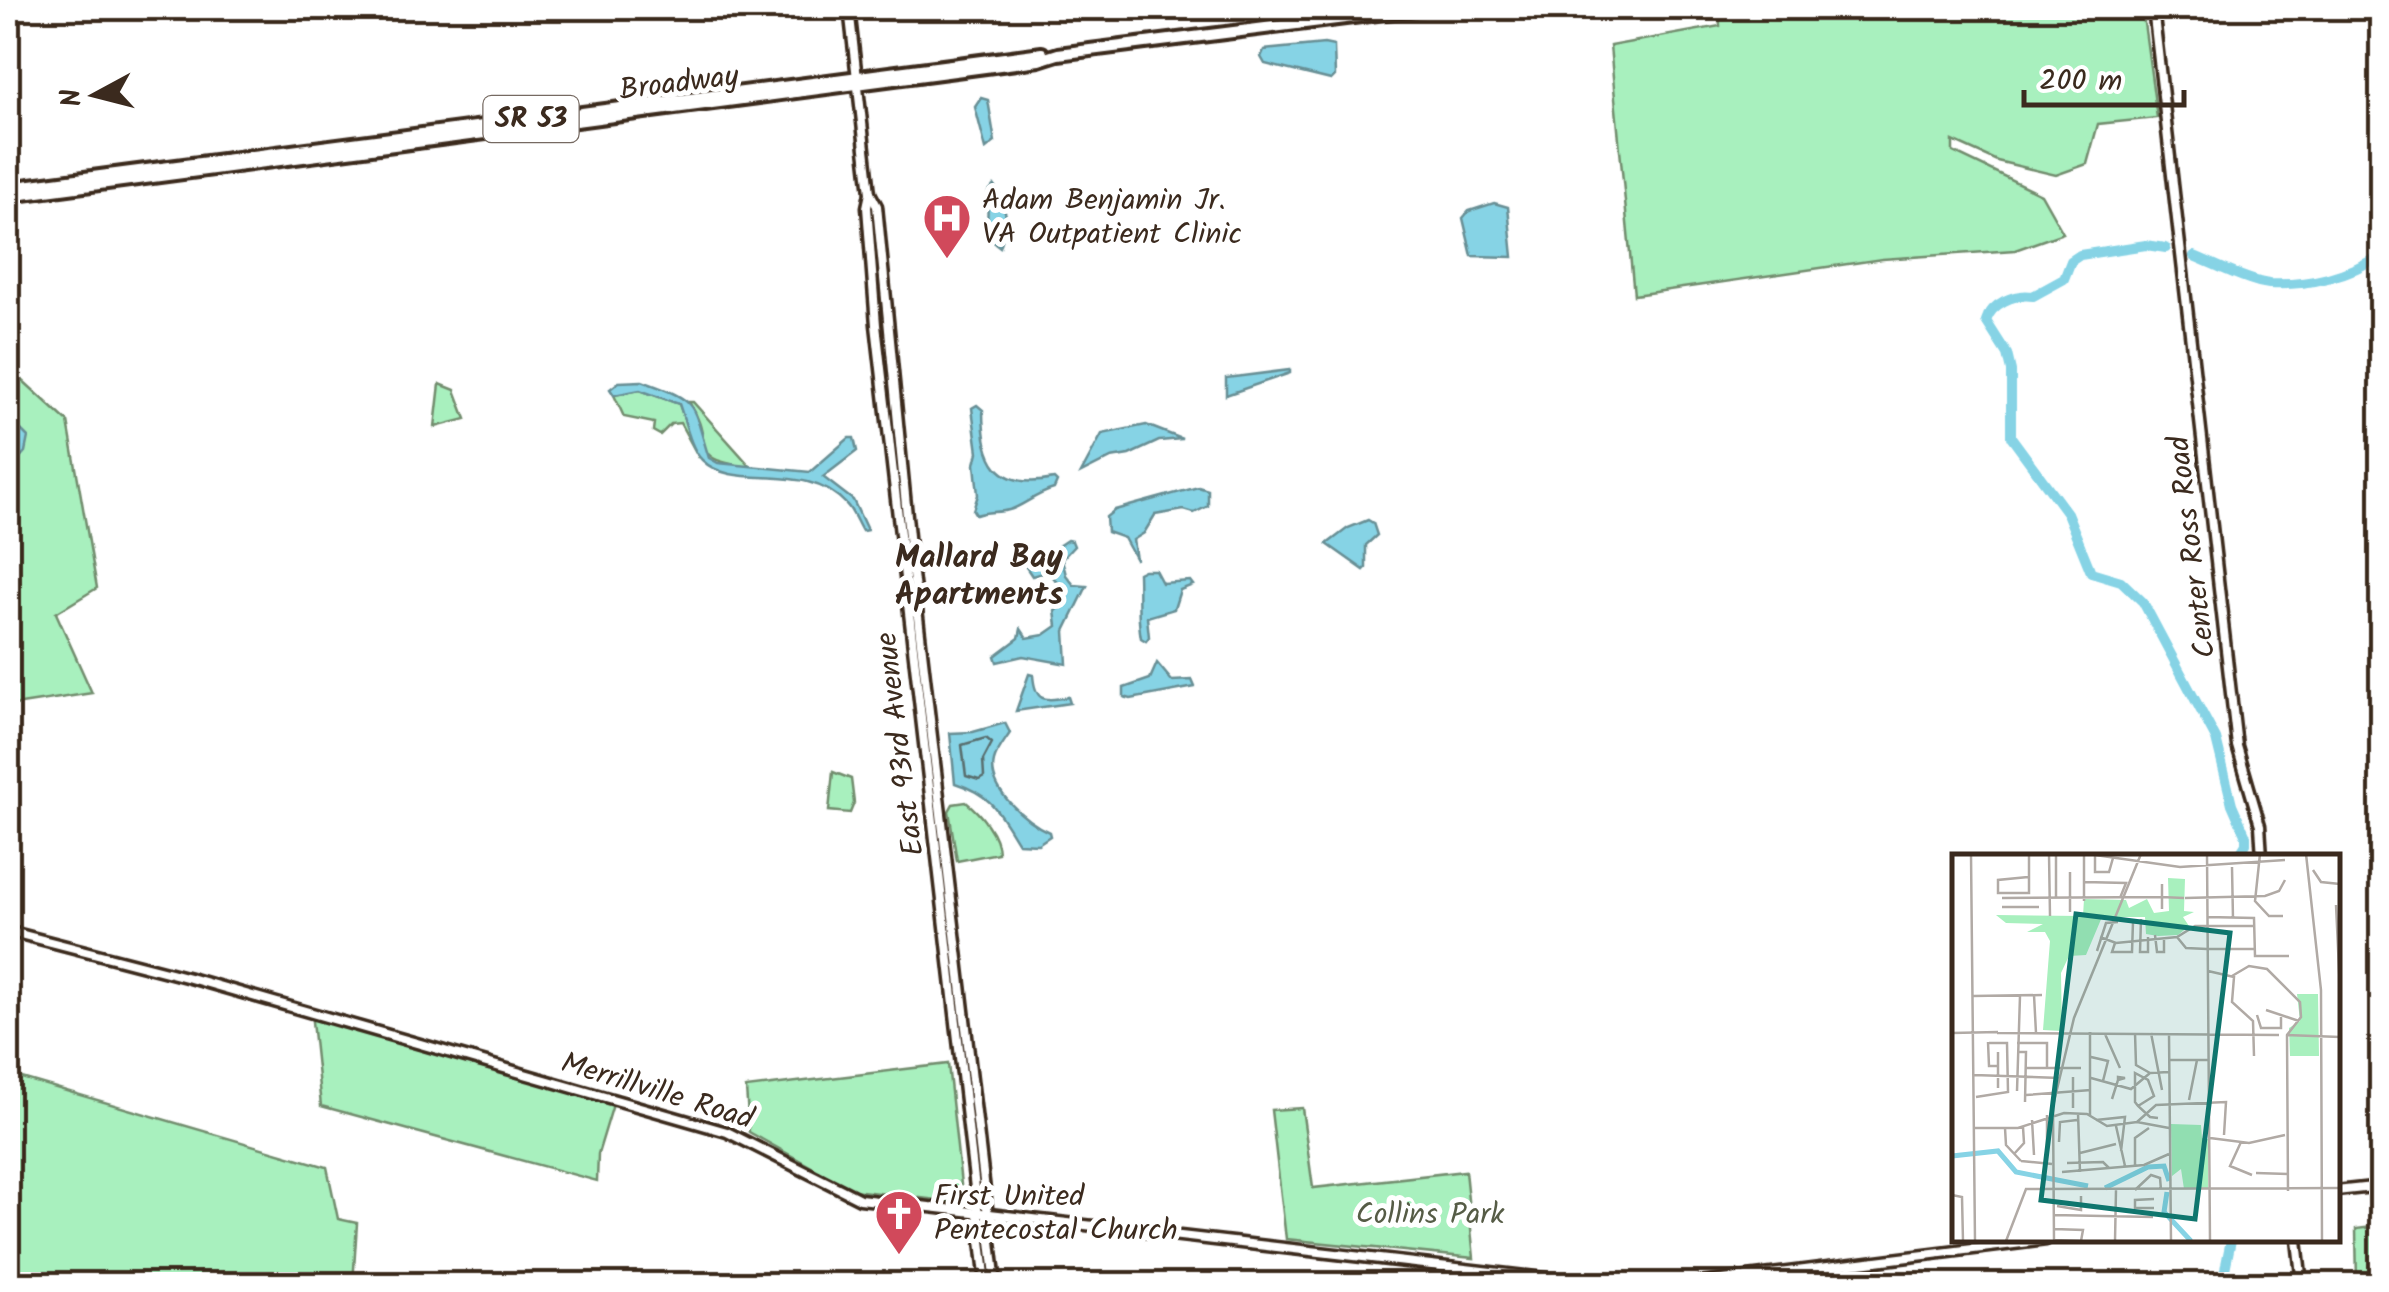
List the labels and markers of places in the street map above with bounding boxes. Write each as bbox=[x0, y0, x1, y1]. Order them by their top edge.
place label: Adam Benjamin Jr. VA Outpatient Clinic bbox=[982, 177, 1242, 259]
hospital icon: Adam Benjamin Jr. VA Outpatient Clinic bbox=[921, 192, 973, 260]
place label: First United Pentecostal Church bbox=[934, 1173, 1178, 1255]
church icon: First United Pentecostal Church bbox=[873, 1188, 925, 1256]

